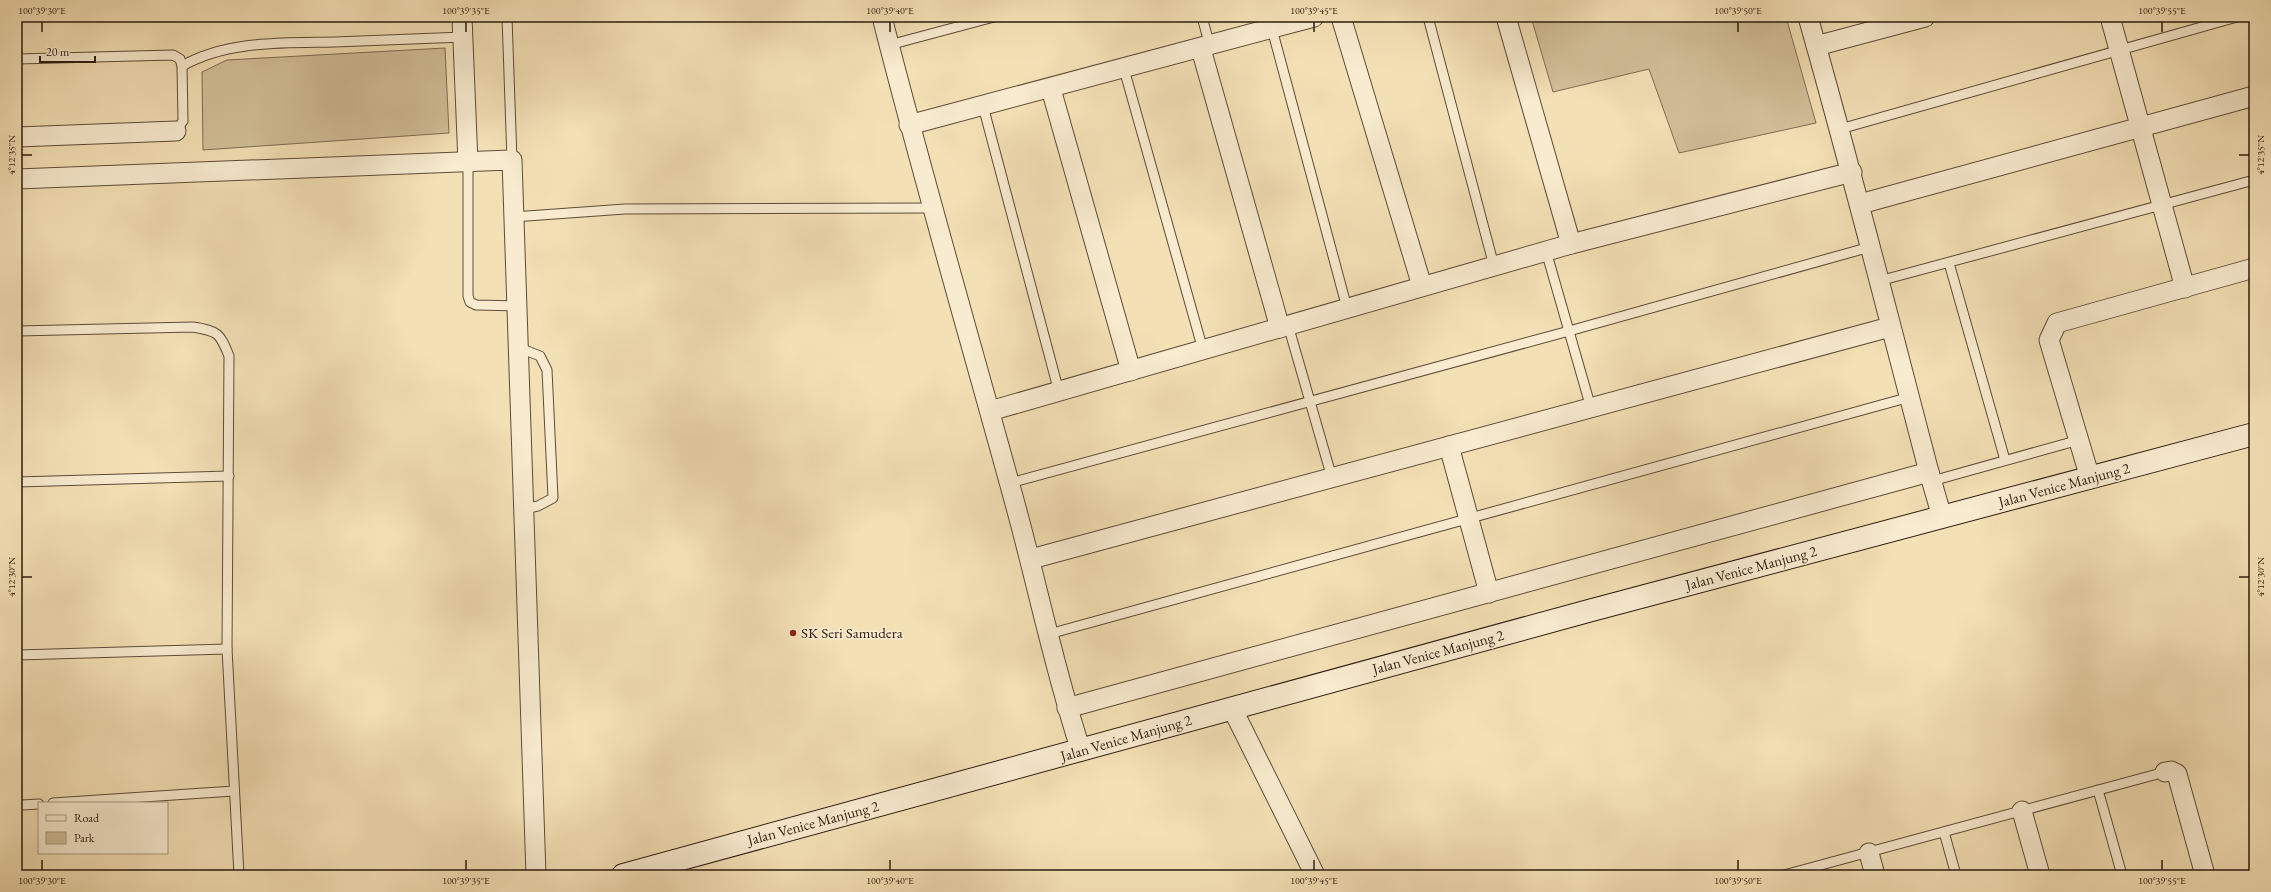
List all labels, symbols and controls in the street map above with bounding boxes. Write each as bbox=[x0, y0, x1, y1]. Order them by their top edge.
text: 100°39'30"E bbox=[18, 4, 66, 17]
text: 100°39'35"E bbox=[442, 4, 490, 17]
text: 100°39'40"E bbox=[866, 4, 914, 17]
text: 100°39'45"E bbox=[1290, 4, 1338, 17]
text: 100°39'50"E bbox=[1714, 4, 1762, 17]
text: 100°39'55"E bbox=[2138, 4, 2186, 17]
scale bar bbox=[40, 38, 95, 64]
text: 20 m bbox=[46, 44, 70, 60]
text: 4°12'35"N bbox=[5, 135, 18, 175]
text: 4°12'35"N bbox=[2254, 135, 2267, 175]
street label: Jalan Venice Manjung 2 bbox=[1994, 458, 2132, 512]
street label: Jalan Venice Manjung 2 bbox=[1681, 541, 1819, 595]
text: 4°12'30"N bbox=[5, 557, 18, 597]
text: 4°12'30"N bbox=[2254, 557, 2267, 597]
place label: SK Seri Samudera bbox=[801, 623, 903, 642]
street label: Jalan Venice Manjung 2 bbox=[1368, 625, 1506, 679]
marker: SK Seri Samudera bbox=[788, 628, 798, 638]
street label: Jalan Venice Manjung 2 bbox=[1056, 710, 1194, 766]
street label: Jalan Venice Manjung 2 bbox=[743, 796, 881, 850]
legend bbox=[38, 802, 168, 854]
text: Road bbox=[74, 810, 100, 826]
text: Park bbox=[74, 830, 95, 846]
text: 100°39'30"E bbox=[18, 874, 66, 887]
text: 100°39'35"E bbox=[442, 874, 490, 887]
text: 100°39'40"E bbox=[866, 874, 914, 887]
text: 100°39'45"E bbox=[1290, 874, 1338, 887]
text: 100°39'50"E bbox=[1714, 874, 1762, 887]
text: 100°39'55"E bbox=[2138, 874, 2186, 887]

